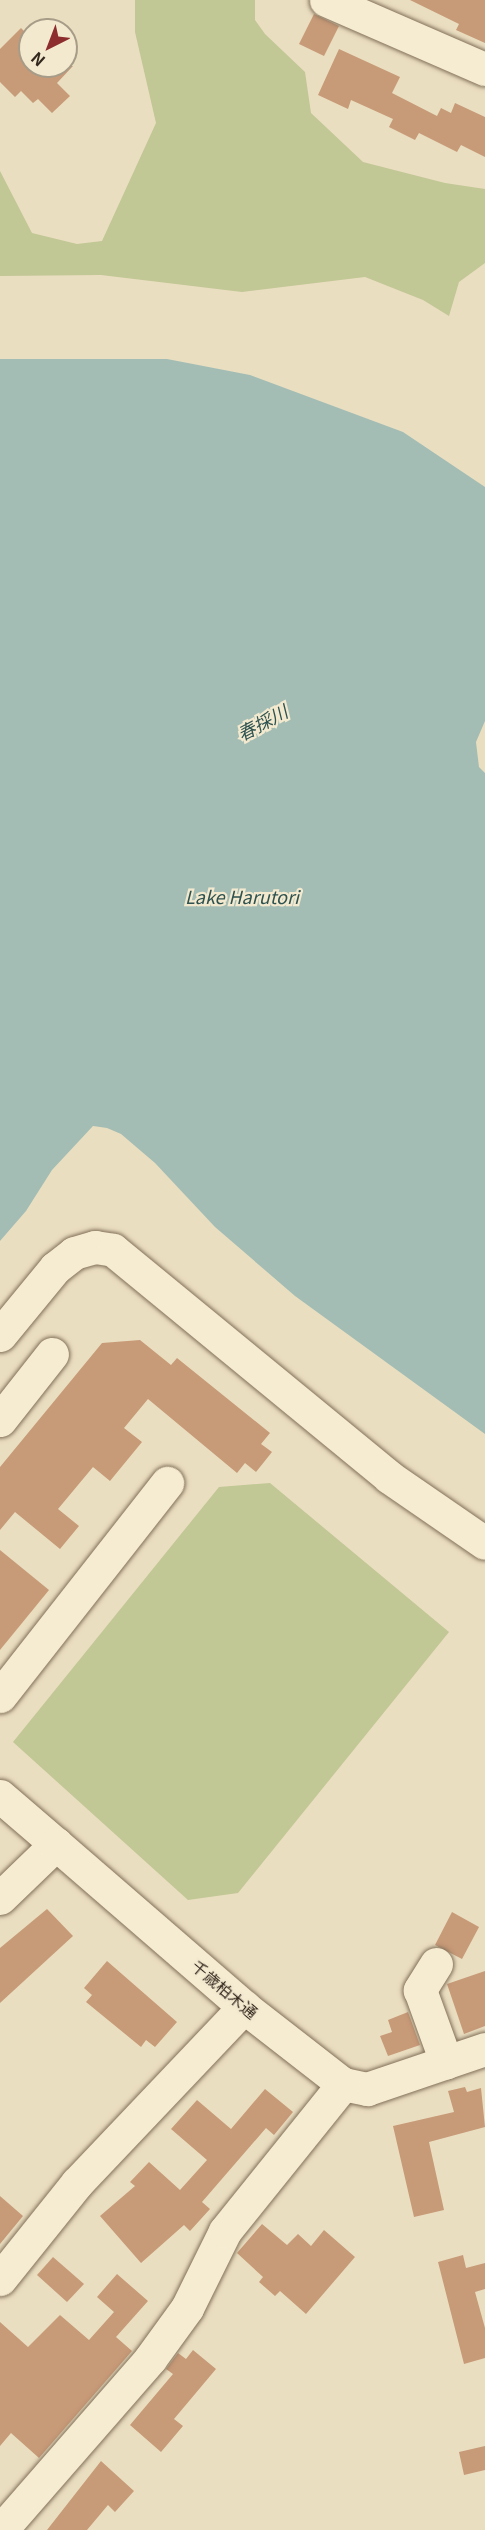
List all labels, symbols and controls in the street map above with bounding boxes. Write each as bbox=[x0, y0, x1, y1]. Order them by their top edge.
north arrow bbox=[18, 18, 78, 78]
text: N bbox=[25, 47, 50, 73]
water label: 春採川 bbox=[233, 700, 291, 744]
water label: Lake Harutori bbox=[185, 885, 299, 907]
street label: 千歳柏木通 bbox=[188, 1956, 262, 2022]

